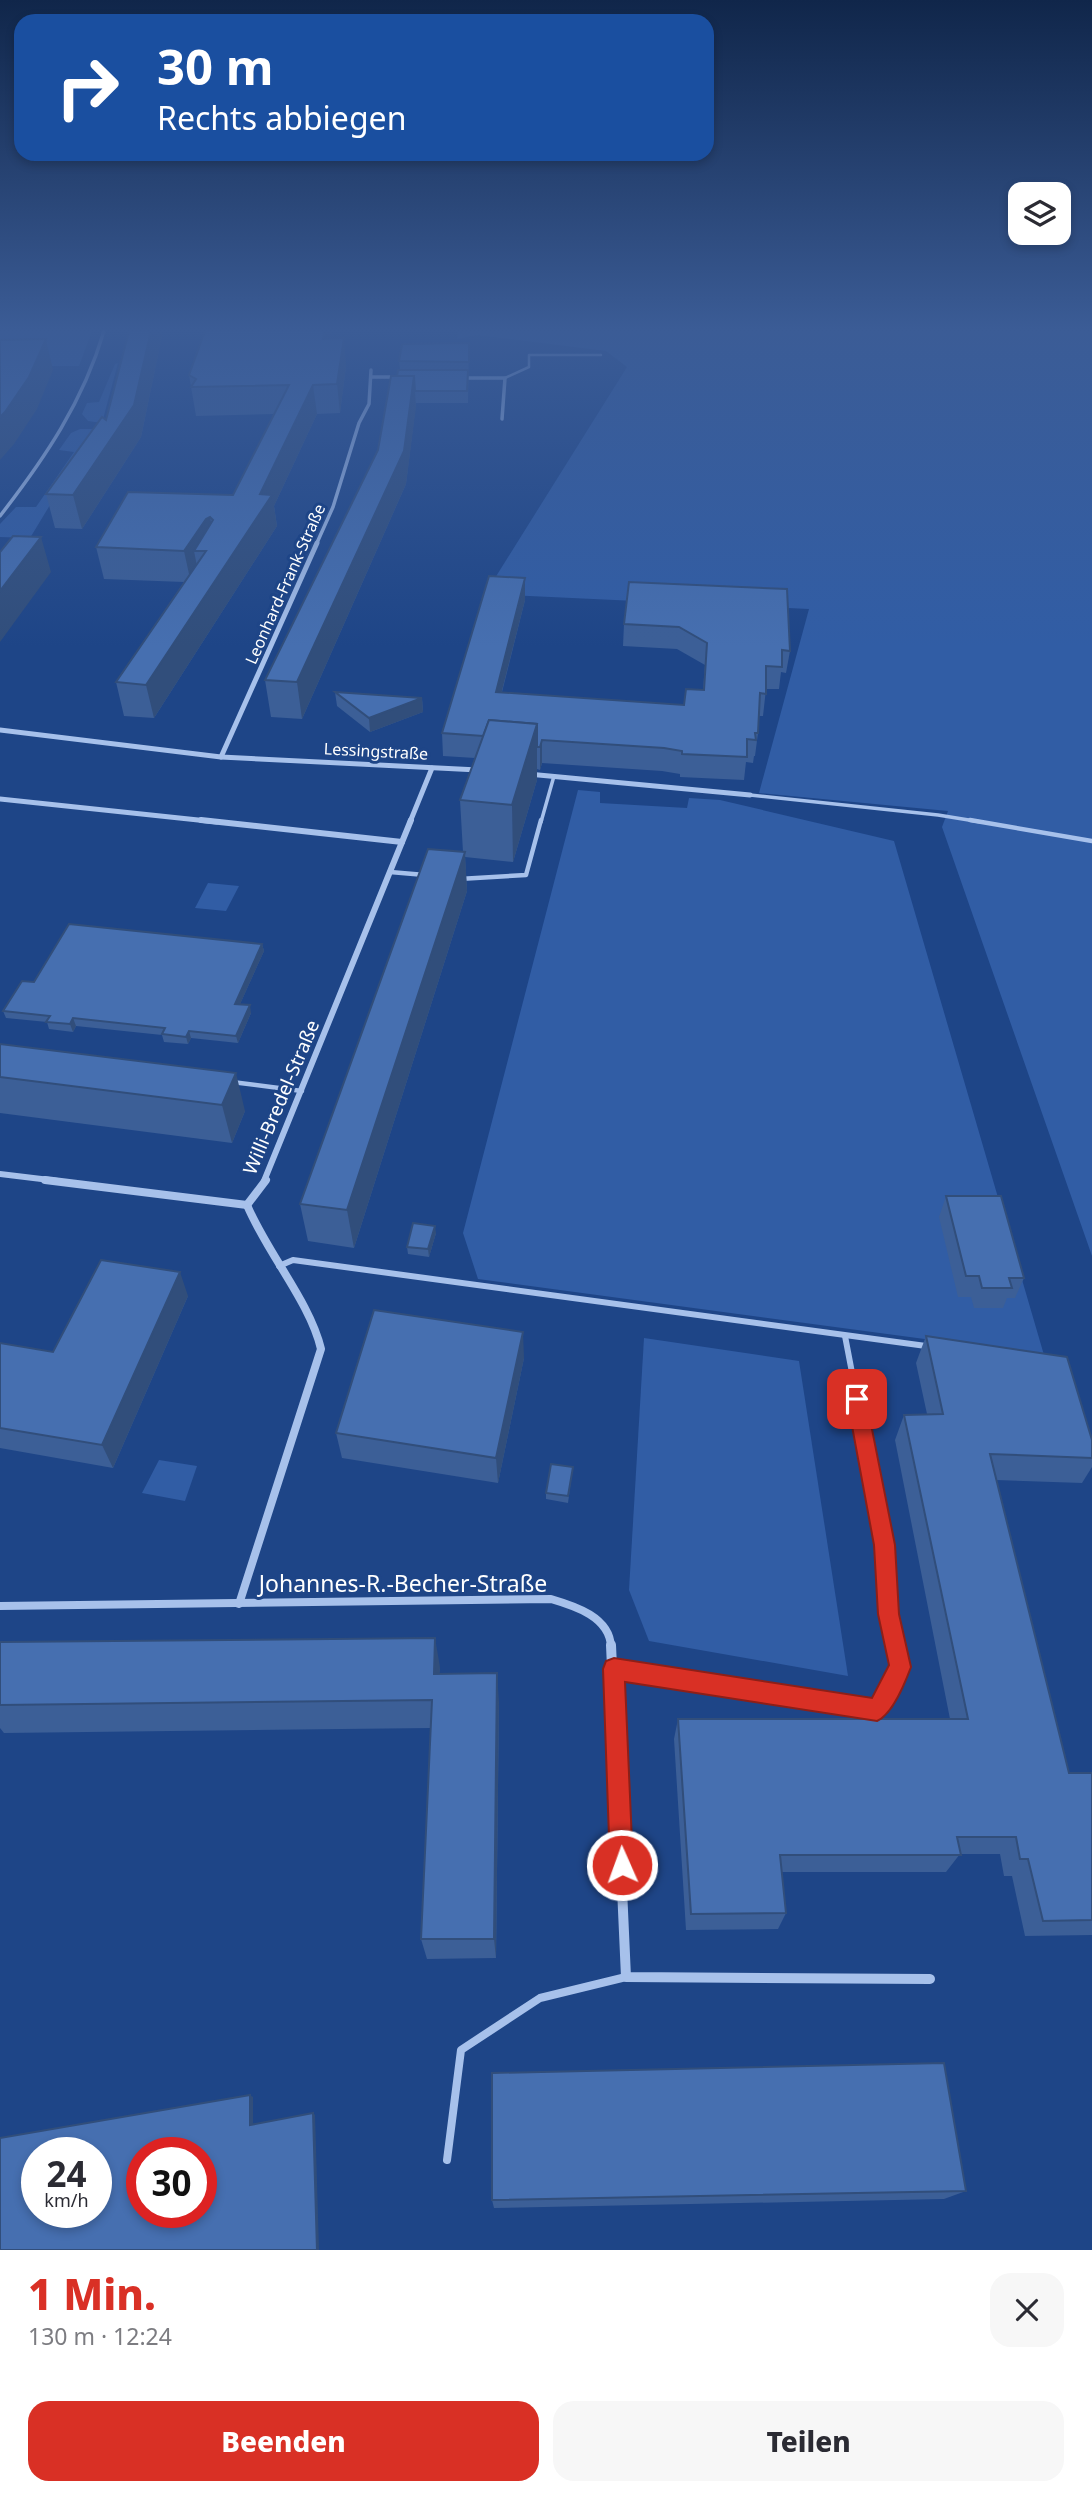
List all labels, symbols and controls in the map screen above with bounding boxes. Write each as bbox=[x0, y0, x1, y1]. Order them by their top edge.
text: 30 m bbox=[157, 33, 274, 99]
icon: right bbox=[42, 42, 133, 133]
text: Rechts abbiegen bbox=[157, 96, 406, 139]
map controls bbox=[1008, 182, 1071, 245]
button: layers bbox=[1008, 182, 1071, 245]
street label: Leonhard-Frank-Straße bbox=[240, 500, 330, 668]
street label: Lessingstraße bbox=[323, 737, 429, 765]
street label: Willi-Bredel-Straße bbox=[237, 1016, 325, 1178]
pin bbox=[827, 1369, 887, 1429]
icon: arrive bbox=[838, 1380, 876, 1418]
street label: Johannes-R.-Becher-Straße bbox=[257, 1567, 547, 1599]
position arrow bbox=[585, 1828, 659, 1902]
speed limit sign: 30 bbox=[126, 2137, 217, 2228]
text: 24 bbox=[46, 2150, 87, 2197]
text: km/h bbox=[44, 2188, 89, 2212]
text: 1 Min. bbox=[28, 2265, 156, 2322]
button: close bbox=[990, 2273, 1064, 2347]
text: 130 m · 12:24 bbox=[28, 2320, 172, 2352]
button: Beenden bbox=[28, 2401, 539, 2481]
button: Teilen bbox=[553, 2401, 1064, 2481]

